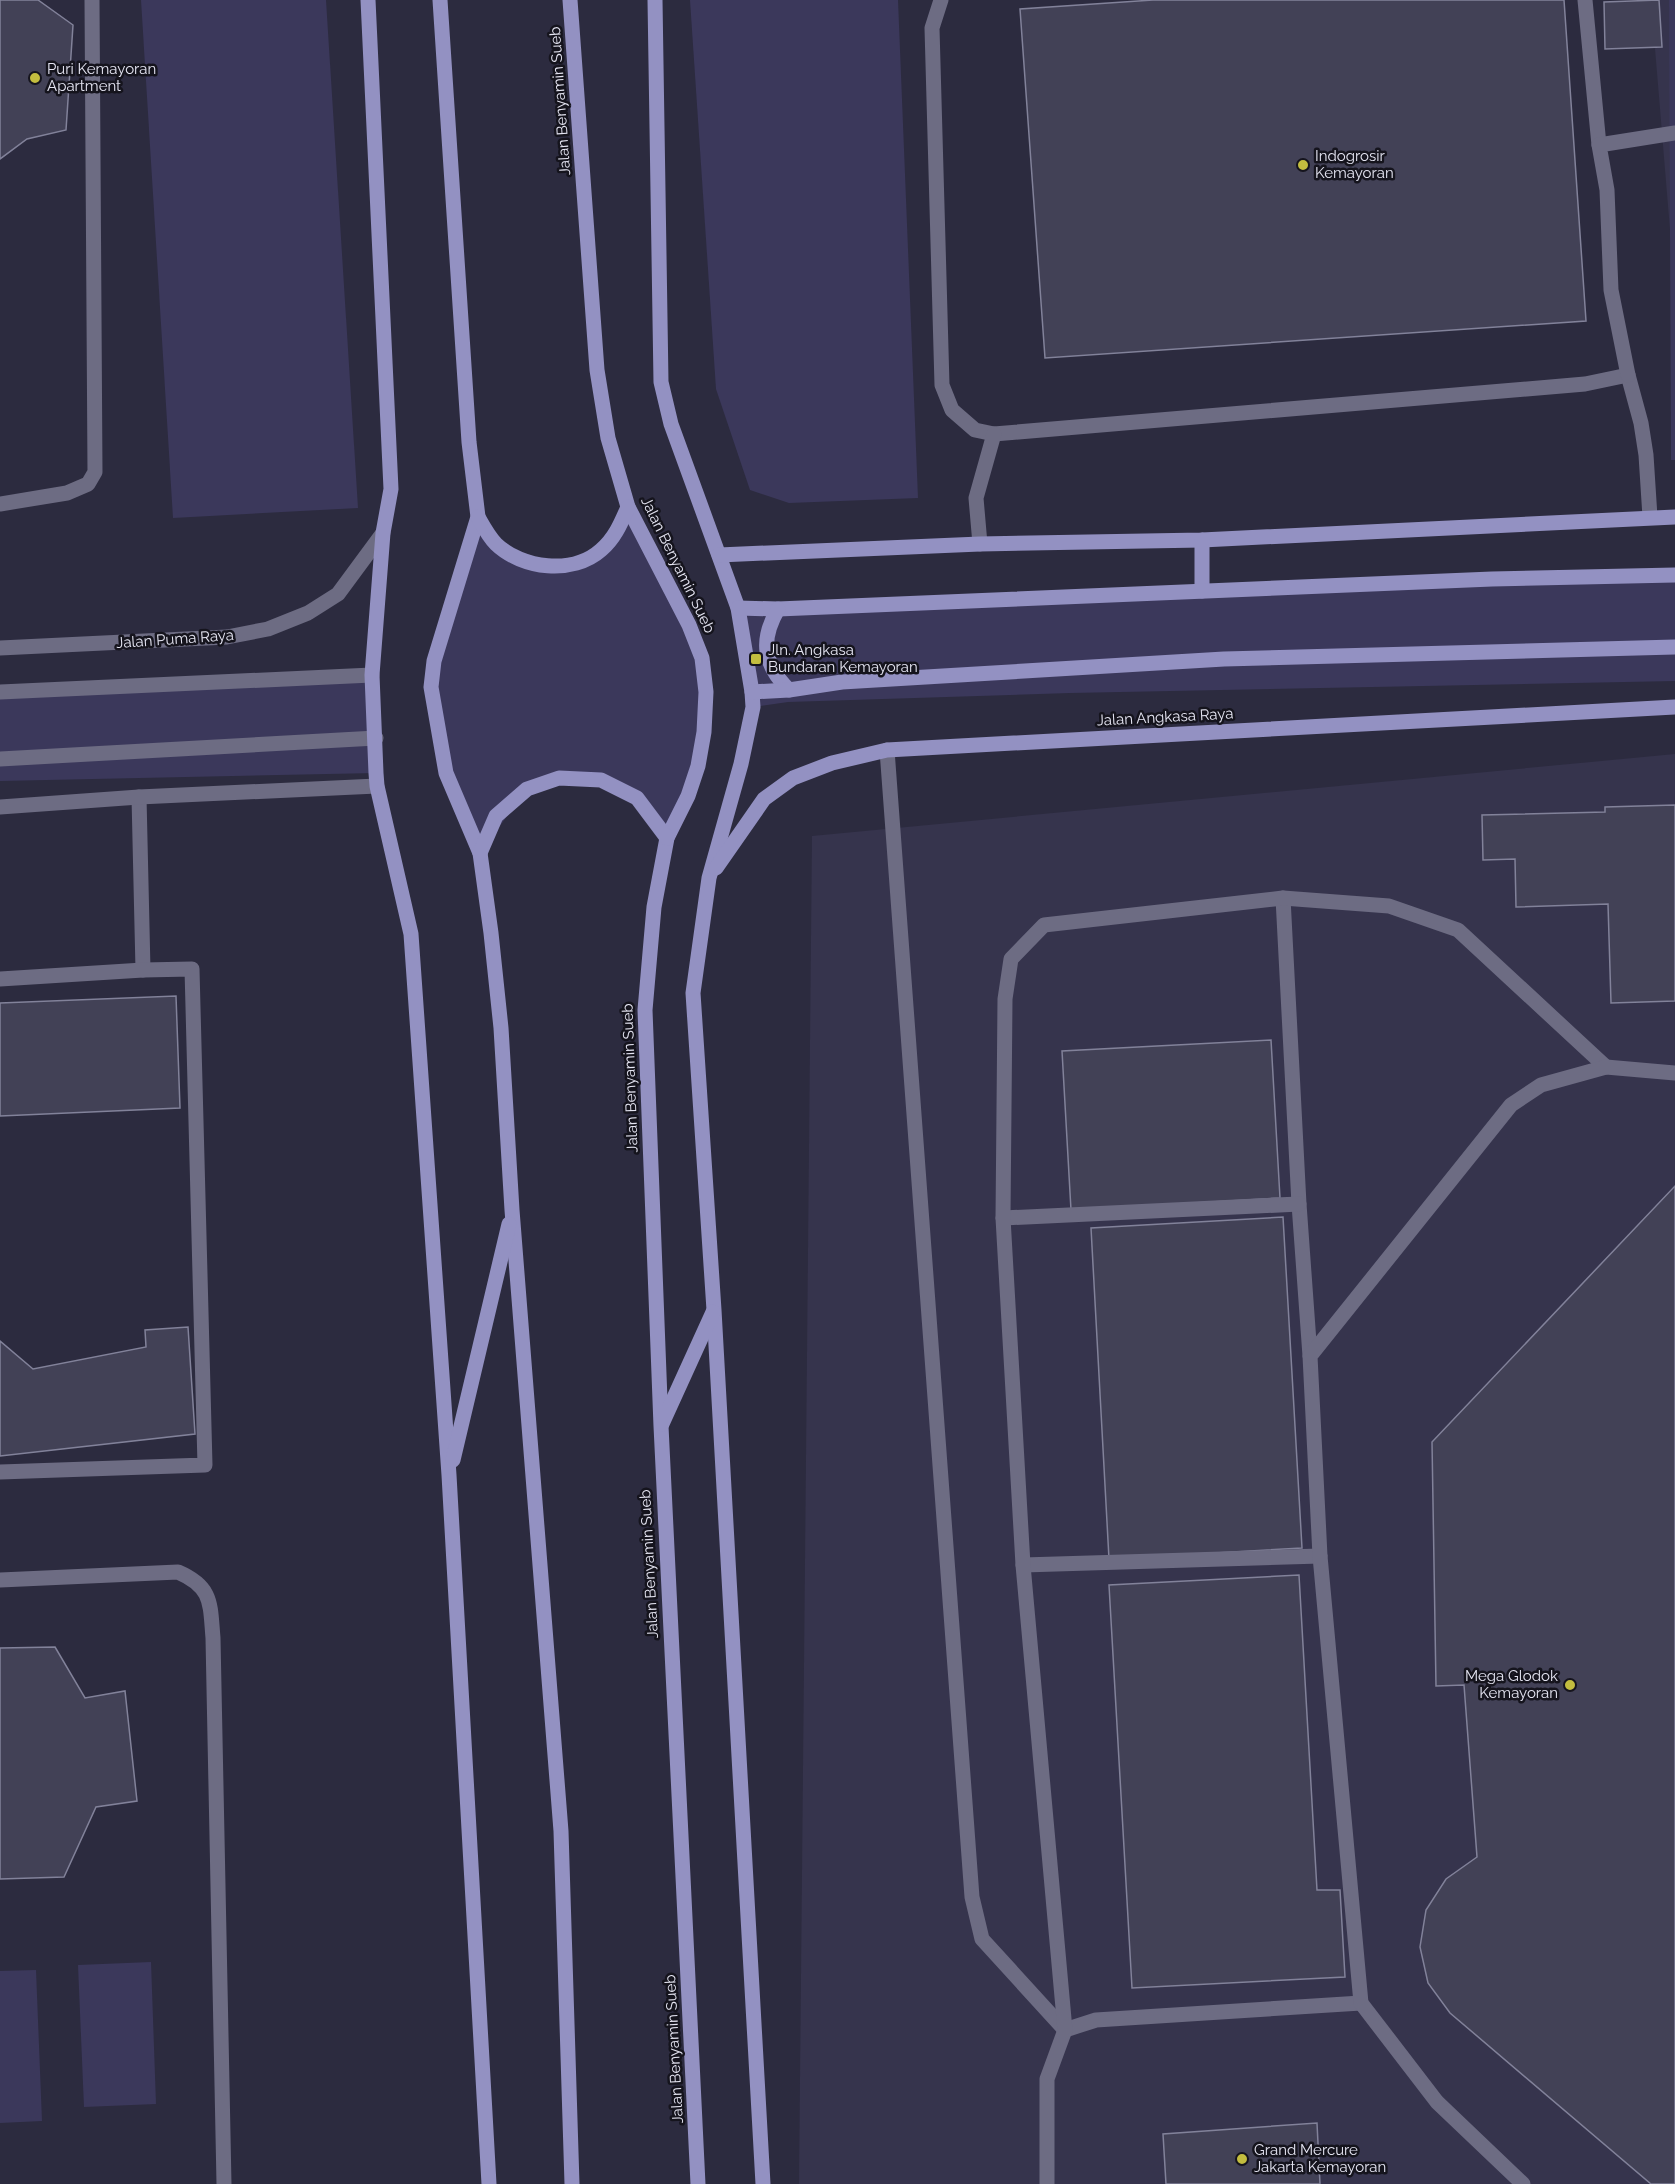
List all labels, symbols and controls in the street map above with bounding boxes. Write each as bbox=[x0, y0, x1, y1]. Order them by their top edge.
street label: Jalan Benyamin Sueb bbox=[546, 26, 574, 176]
place label: Puri Kemayoran Apartment bbox=[47, 60, 156, 95]
marker: Puri Kemayoran Apartment bbox=[28, 71, 42, 85]
place label: Indogrosir Kemayoran bbox=[1315, 147, 1394, 182]
marker: Indogrosir Kemayoran bbox=[1296, 158, 1310, 172]
street label: Jalan Benyamin Sueb bbox=[637, 494, 719, 636]
street label: Jalan Puma Raya bbox=[116, 626, 234, 652]
place label: Jln. Angkasa Bundaran Kemayoran bbox=[768, 641, 918, 676]
marker: Jln. Angkasa Bundaran Kemayoran bbox=[749, 652, 763, 666]
street label: Jalan Angkasa Raya bbox=[1096, 704, 1234, 730]
street label: Jalan Benyamin Sueb bbox=[618, 1003, 642, 1153]
street label: Jalan Benyamin Sueb bbox=[636, 1489, 662, 1639]
place label: Mega Glodok Kemayoran bbox=[1465, 1667, 1558, 1702]
marker: Mega Glodok Kemayoran bbox=[1563, 1678, 1577, 1692]
street label: Jalan Benyamin Sueb bbox=[661, 1974, 687, 2124]
place label: Grand Mercure Jakarta Kemayoran bbox=[1254, 2141, 1386, 2176]
marker: Grand Mercure Jakarta Kemayoran bbox=[1235, 2152, 1249, 2166]

